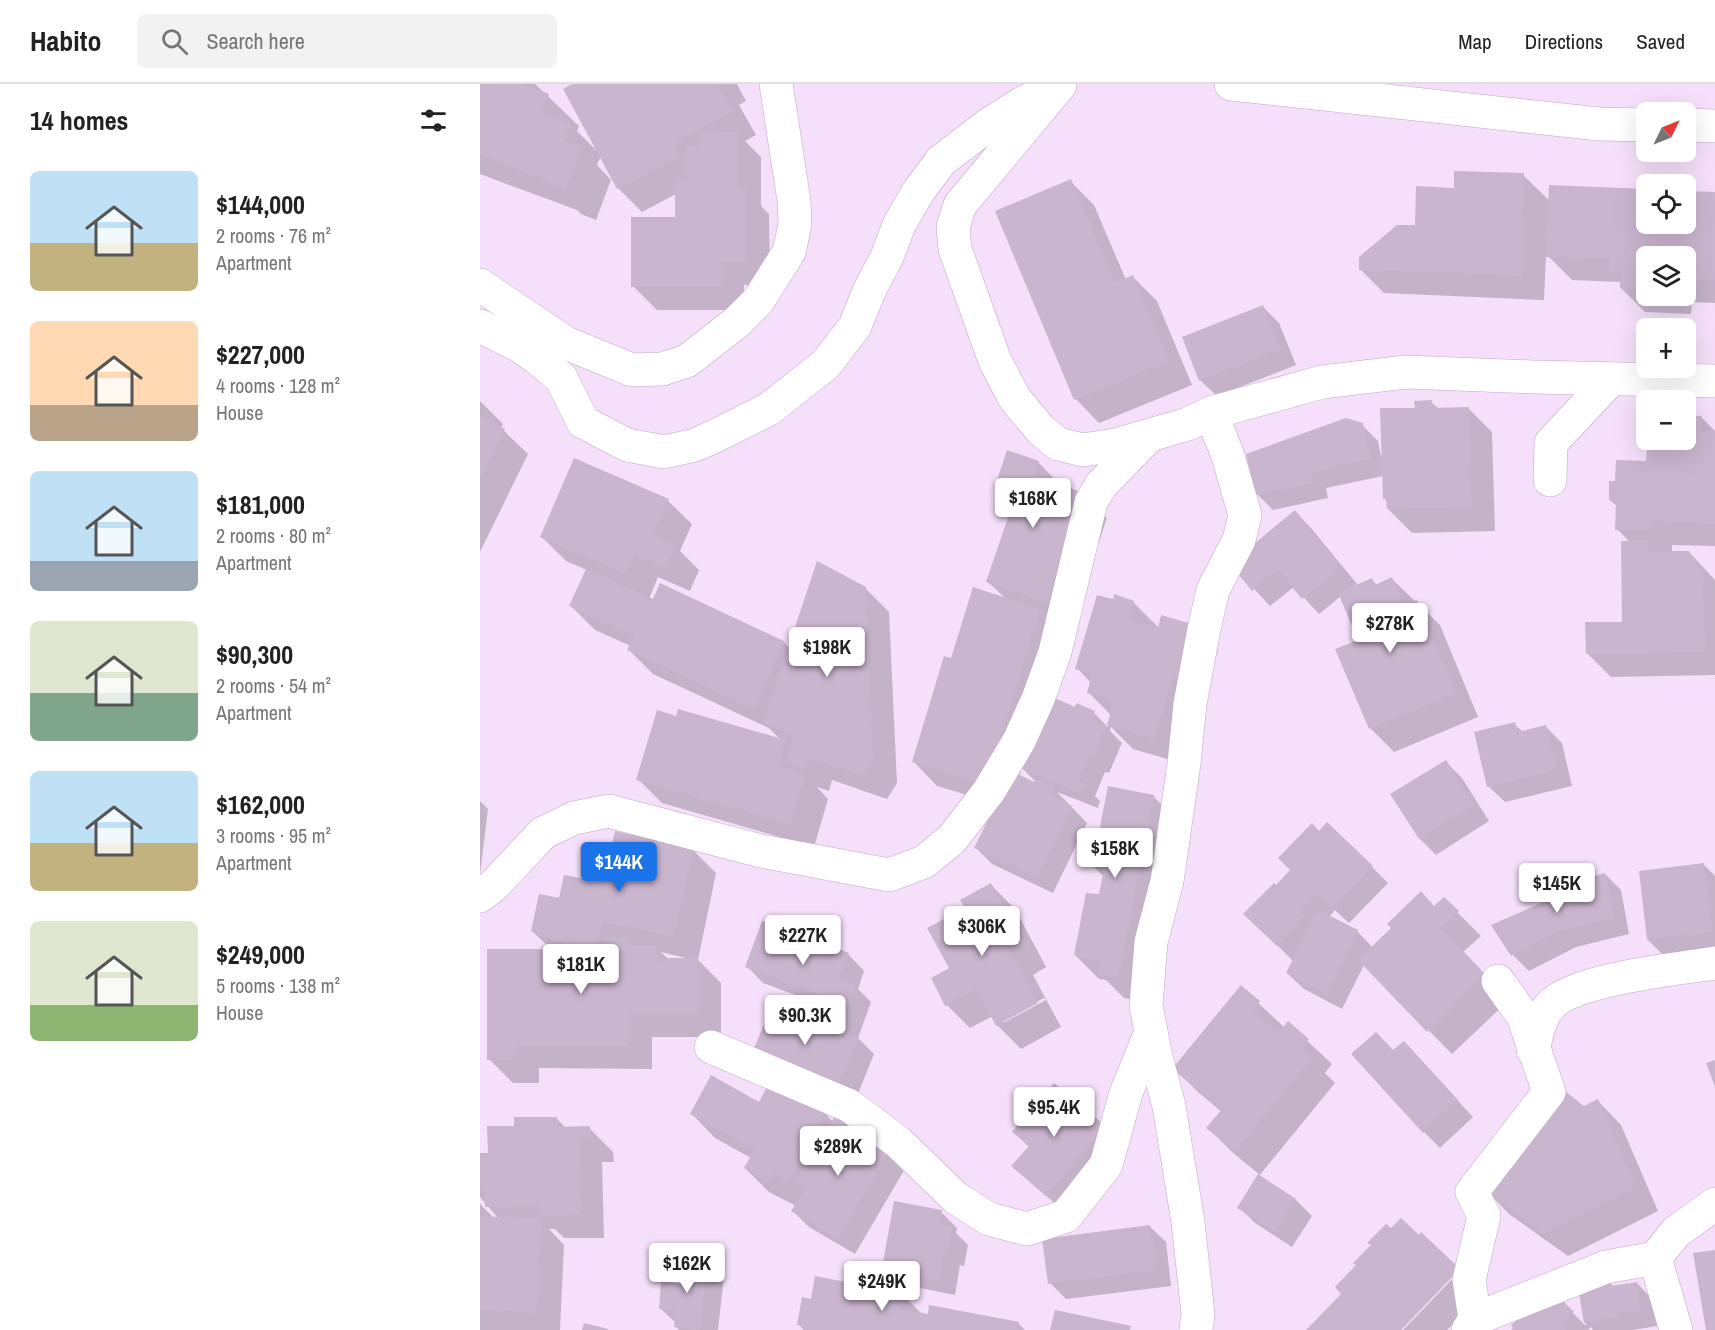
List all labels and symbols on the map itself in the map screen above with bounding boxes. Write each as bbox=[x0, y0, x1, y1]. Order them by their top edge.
north arrow bbox=[1636, 102, 1696, 162]
pin: $168K bbox=[991, 478, 1075, 529]
pin: $278K bbox=[1348, 603, 1432, 654]
pin: $198K bbox=[785, 627, 869, 678]
pin: $158K bbox=[1073, 828, 1157, 879]
pin: $144K bbox=[577, 842, 661, 893]
pin: $145K bbox=[1515, 863, 1599, 914]
pin: $306K bbox=[940, 906, 1024, 957]
pin: $227K bbox=[761, 915, 845, 966]
pin: $181K bbox=[539, 944, 623, 995]
pin: $90.3K bbox=[756, 995, 854, 1046]
pin: $95.4K bbox=[1005, 1087, 1103, 1138]
pin: $289K bbox=[796, 1126, 880, 1177]
pin: $162K bbox=[645, 1243, 729, 1294]
pin: $249K bbox=[840, 1261, 924, 1312]

